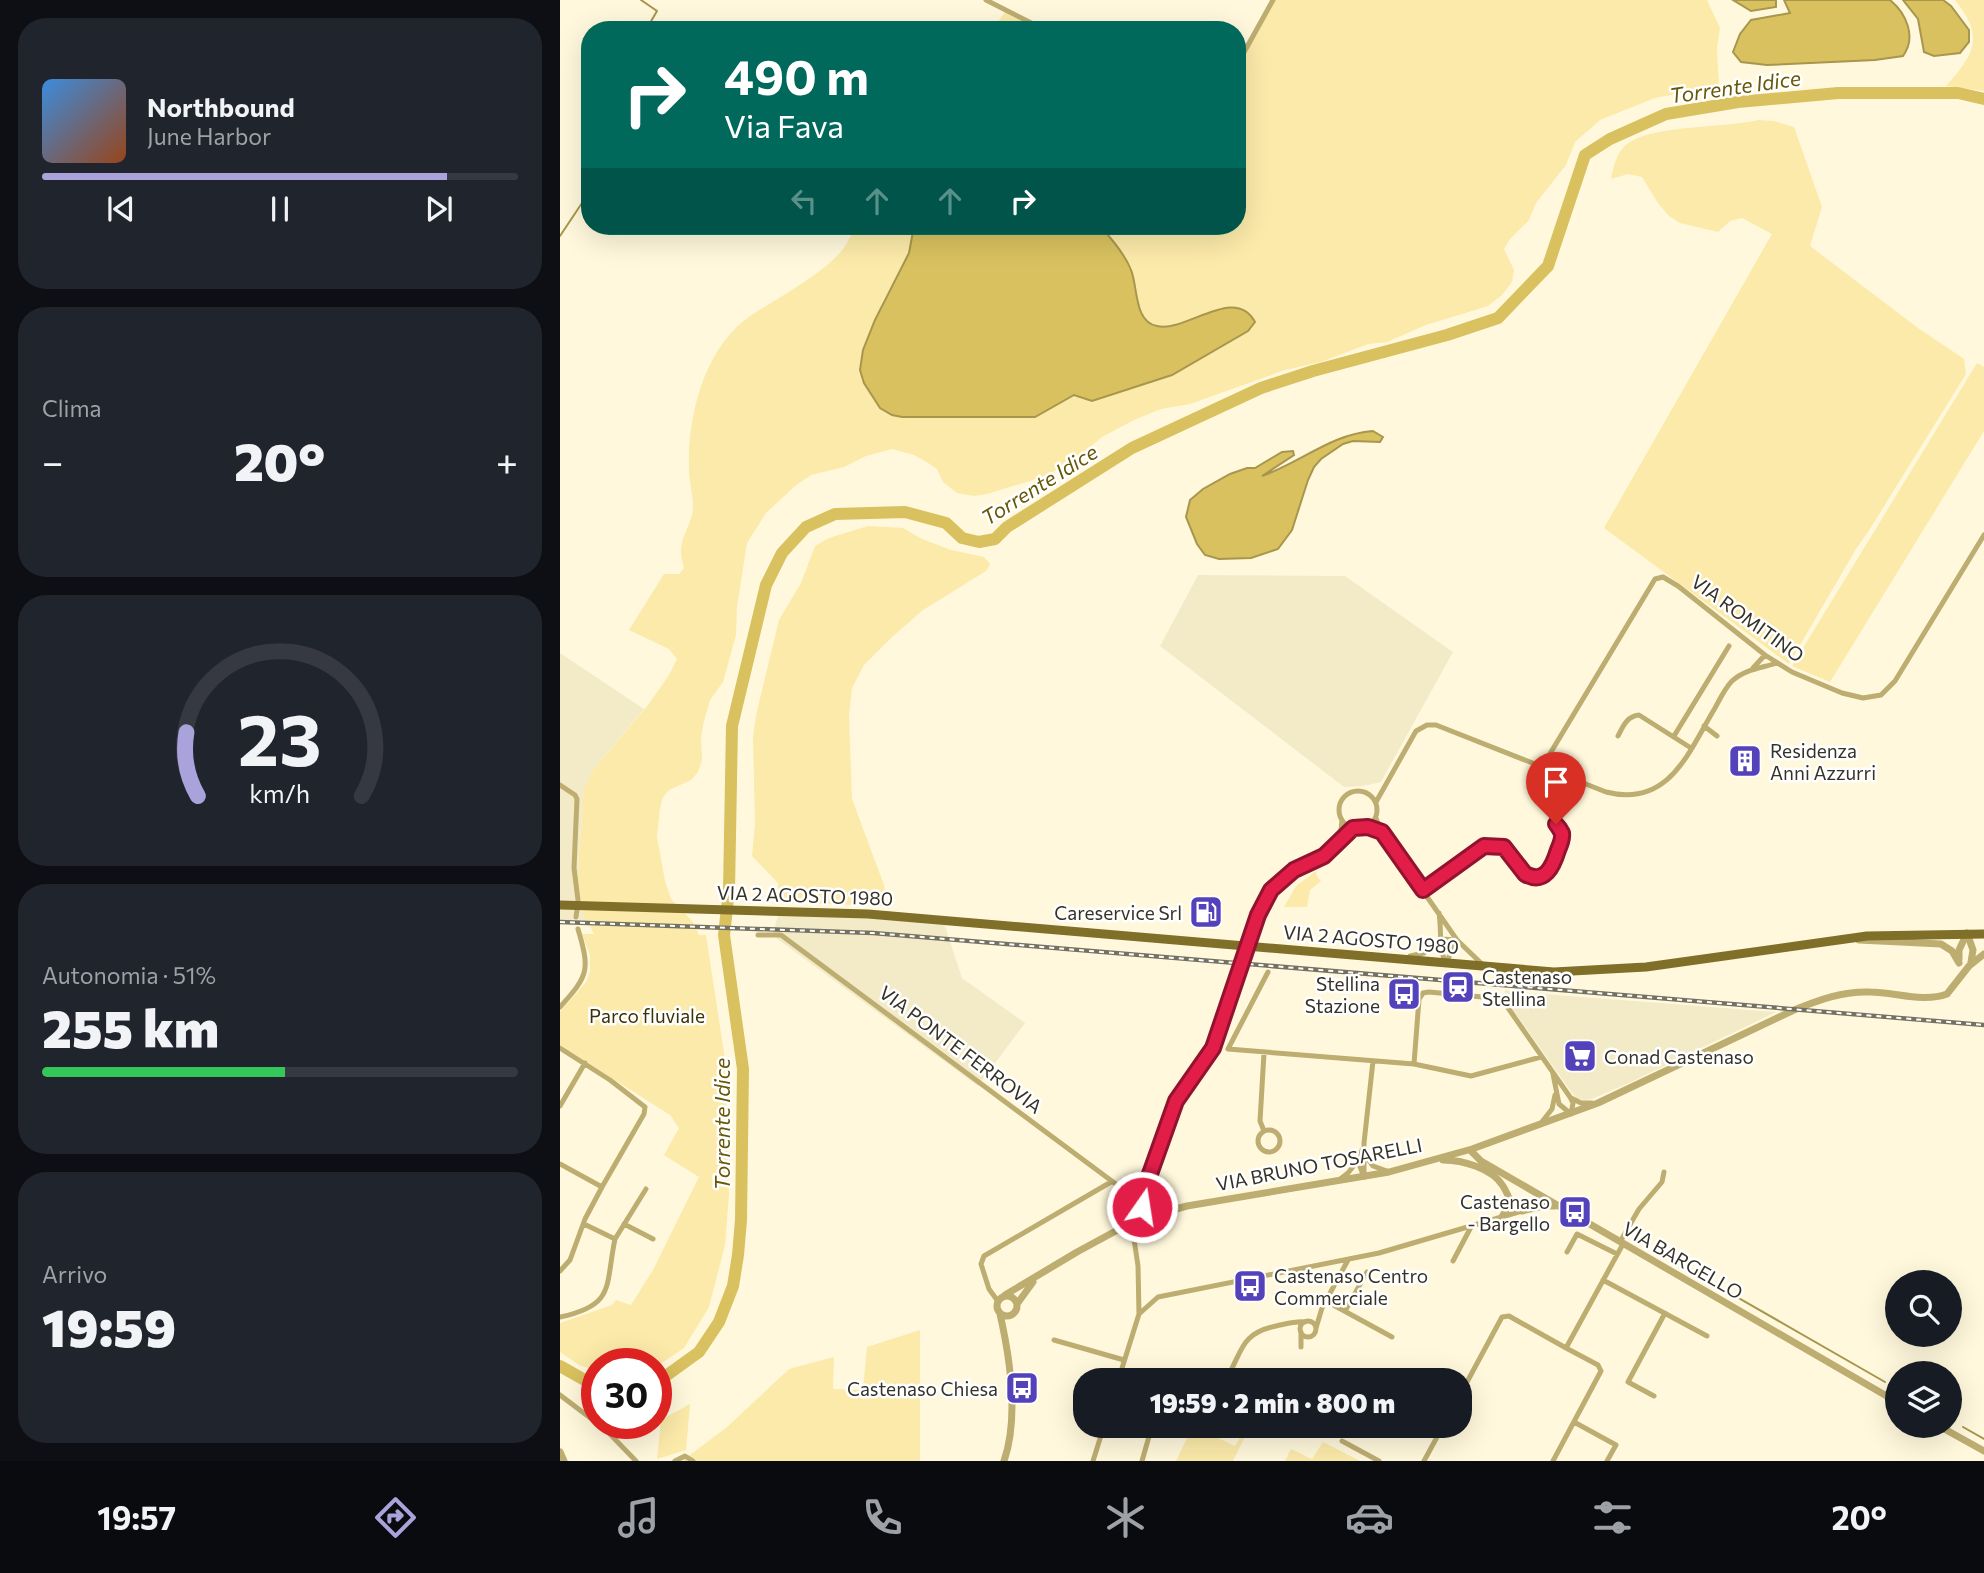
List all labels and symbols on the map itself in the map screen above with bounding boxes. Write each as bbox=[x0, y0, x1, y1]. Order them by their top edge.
water label: Torrente Idice bbox=[1668, 64, 1802, 108]
water label: Torrente Idice bbox=[976, 438, 1102, 530]
street label: VIA ROMITINO bbox=[1687, 569, 1809, 667]
place label: Residenza Anni Azzurri bbox=[1770, 739, 1876, 784]
building icon: Residenza Anni Azzurri bbox=[1726, 742, 1764, 780]
pin bbox=[1526, 752, 1586, 824]
street label: VIA 2 AGOSTO 1980 bbox=[716, 880, 894, 910]
fuel station icon: Careservice Srl bbox=[1187, 893, 1225, 931]
place label: Careservice Srl bbox=[1054, 901, 1182, 924]
street label: VIA 2 AGOSTO 1980 bbox=[1282, 920, 1460, 958]
place label: Castenaso Stellina bbox=[1482, 965, 1572, 1010]
station icon: Castenaso Stellina bbox=[1439, 968, 1477, 1006]
place label: Stellina Stazione bbox=[1305, 972, 1380, 1017]
bus stop icon: Stellina Stazione bbox=[1385, 975, 1423, 1013]
street label: VIA PONTE FERROVIA bbox=[875, 980, 1047, 1118]
park label: Parco fluviale bbox=[589, 1004, 705, 1027]
supermarket icon: Conad Castenaso bbox=[1561, 1037, 1599, 1075]
place label: Conad Castenaso bbox=[1604, 1045, 1754, 1068]
water label: Torrente Idice bbox=[709, 1058, 734, 1190]
street label: VIA BRUNO TOSARELLI bbox=[1214, 1133, 1424, 1195]
position arrow bbox=[1105, 1170, 1179, 1244]
place label: Castenaso - Bargello bbox=[1460, 1190, 1550, 1235]
bus stop icon: Castenaso - Bargello bbox=[1556, 1193, 1594, 1231]
street label: VIA BARGELLO bbox=[1619, 1216, 1747, 1304]
place label: Castenaso Centro Commerciale bbox=[1274, 1264, 1428, 1309]
bus stop icon: Castenaso Centro Commerciale bbox=[1231, 1267, 1269, 1305]
speed limit sign: 30 bbox=[581, 1348, 672, 1439]
bus stop icon: Castenaso Chiesa bbox=[1003, 1369, 1041, 1407]
place label: Castenaso Chiesa bbox=[847, 1377, 998, 1400]

